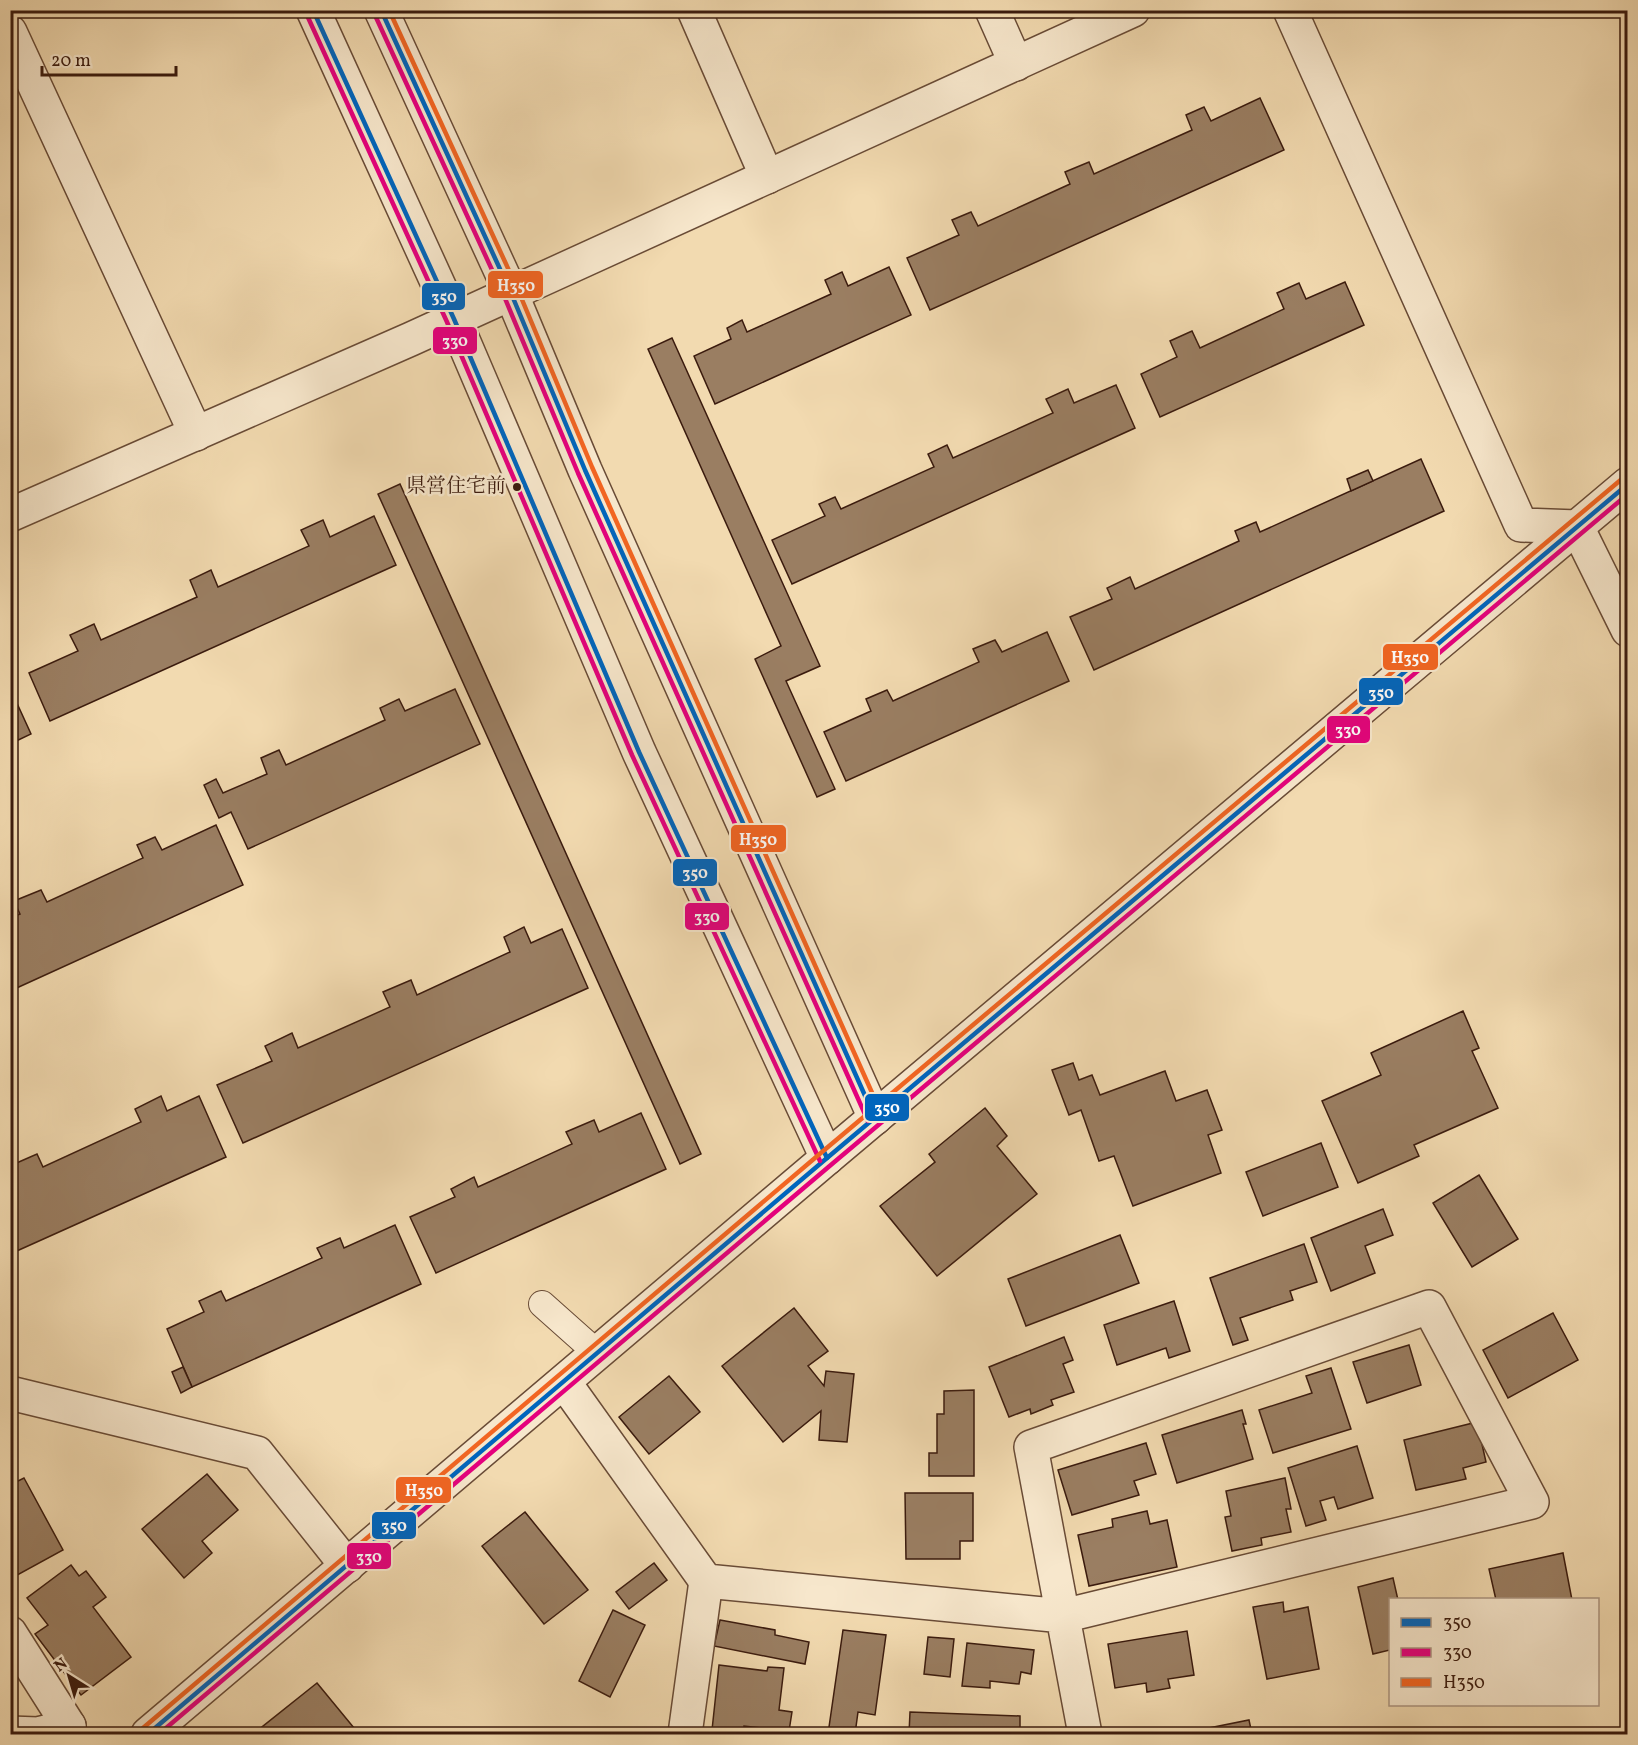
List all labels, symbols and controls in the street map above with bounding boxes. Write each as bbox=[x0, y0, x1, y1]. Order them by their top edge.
scale bar bbox=[42, 39, 176, 77]
text: 20 m bbox=[51, 49, 91, 74]
line badge: H350 bbox=[487, 270, 544, 299]
text: H350 bbox=[497, 276, 535, 298]
line badge: 350 bbox=[421, 282, 466, 311]
text: 350 bbox=[431, 287, 457, 309]
line badge: 330 bbox=[432, 326, 478, 355]
text: 330 bbox=[442, 331, 468, 353]
place label: 県営住宅前 bbox=[406, 473, 506, 501]
marker: 県営住宅前 bbox=[511, 481, 523, 493]
line badge: H350 bbox=[1382, 643, 1439, 671]
text: H350 bbox=[1391, 648, 1429, 670]
line badge: 350 bbox=[1358, 677, 1404, 706]
text: 350 bbox=[1368, 683, 1394, 705]
line badge: 330 bbox=[1326, 715, 1371, 744]
text: 330 bbox=[1335, 720, 1361, 742]
line badge: H350 bbox=[730, 824, 787, 853]
text: H350 bbox=[739, 830, 777, 852]
line badge: 350 bbox=[672, 858, 718, 887]
text: 350 bbox=[682, 863, 708, 885]
line badge: 330 bbox=[684, 902, 730, 931]
text: 330 bbox=[694, 907, 720, 929]
line badge: 350 bbox=[864, 1093, 910, 1122]
text: 350 bbox=[874, 1098, 900, 1120]
line badge: H350 bbox=[395, 1476, 452, 1504]
text: H350 bbox=[405, 1481, 443, 1503]
line badge: 350 bbox=[371, 1511, 417, 1540]
text: 350 bbox=[381, 1516, 407, 1538]
line badge: 330 bbox=[346, 1542, 392, 1570]
text: 330 bbox=[356, 1547, 382, 1569]
legend bbox=[1389, 1598, 1599, 1706]
text: 350 bbox=[1443, 1611, 1472, 1636]
text: 330 bbox=[1443, 1641, 1472, 1666]
north arrow bbox=[39, 1646, 99, 1706]
text: N bbox=[50, 1653, 73, 1678]
text: H350 bbox=[1443, 1671, 1485, 1696]

